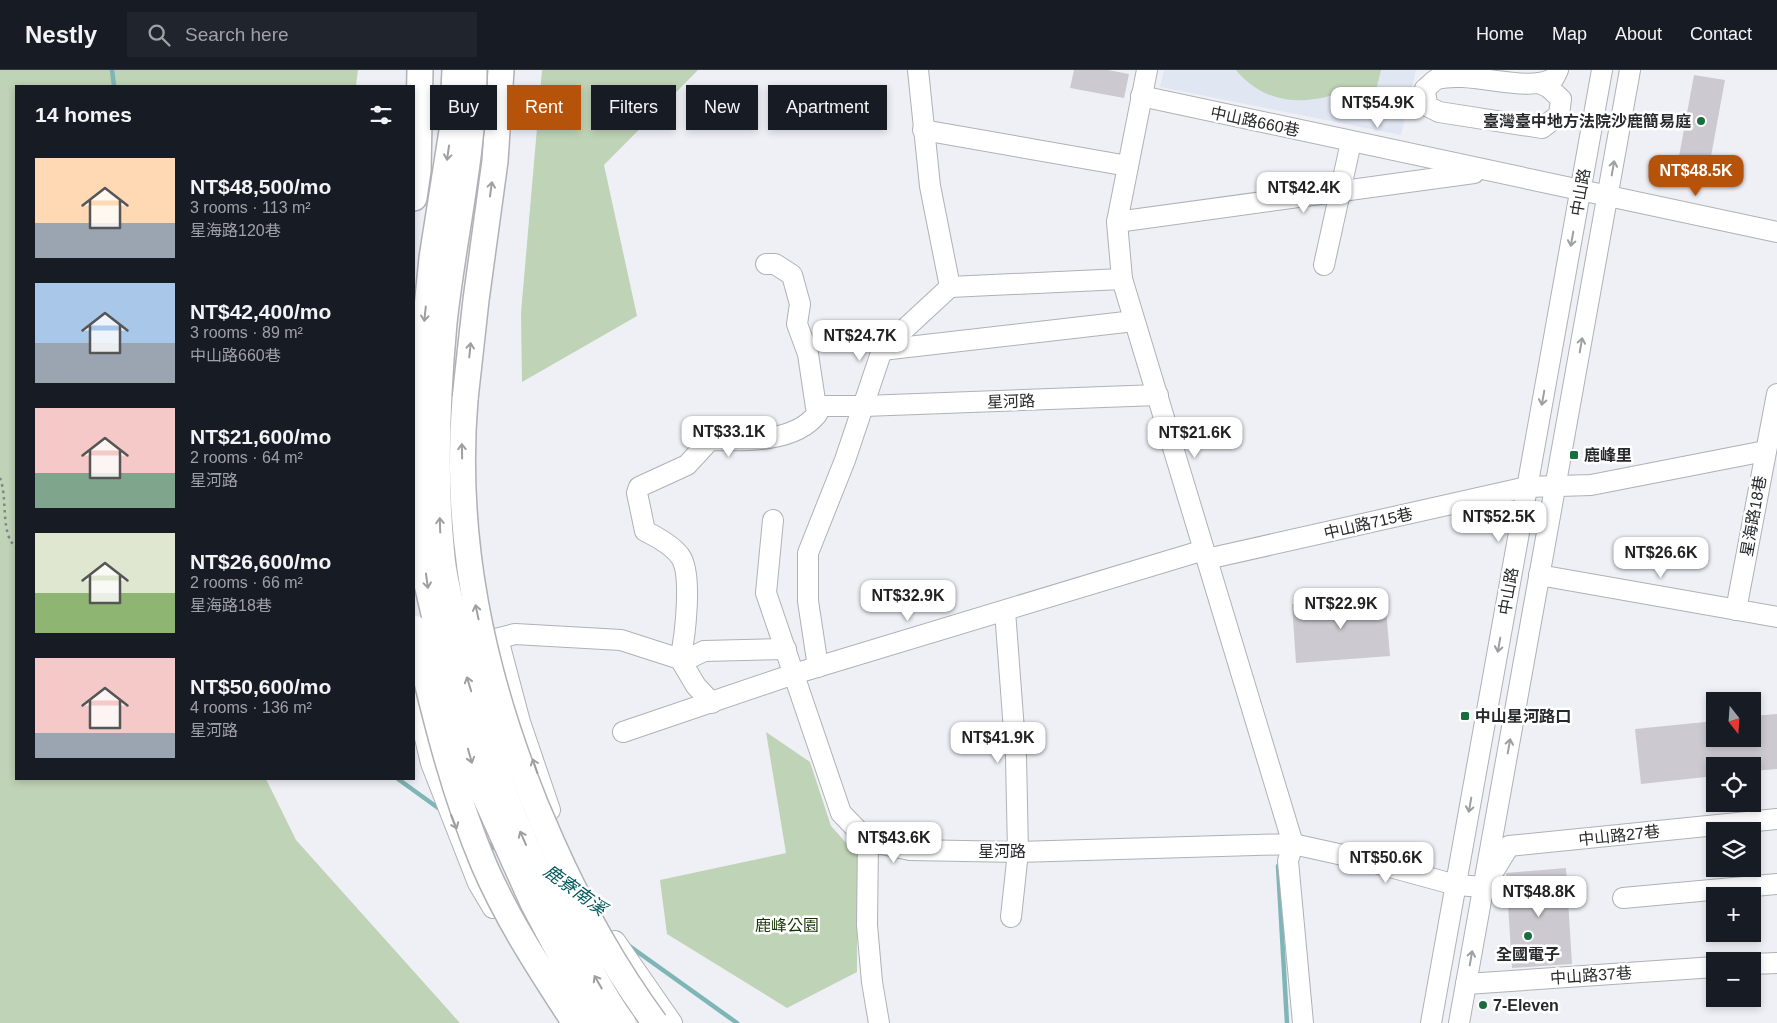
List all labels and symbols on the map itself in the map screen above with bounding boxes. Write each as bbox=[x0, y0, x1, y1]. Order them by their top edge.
pin: NT$54.9K bbox=[1326, 87, 1430, 129]
street label: 中山路660巷 bbox=[1209, 104, 1301, 139]
place label: 臺灣臺中地方法院沙鹿簡易庭 bbox=[1483, 112, 1691, 130]
marker: 臺灣臺中地方法院沙鹿簡易庭 bbox=[1695, 115, 1707, 127]
one-way arrow bbox=[443, 145, 453, 161]
pin: NT$48.5K bbox=[1644, 154, 1748, 197]
one-way arrow bbox=[1608, 160, 1618, 176]
street label: 中山路 bbox=[1568, 167, 1593, 217]
pin: NT$42.4K bbox=[1252, 172, 1356, 214]
one-way arrow bbox=[486, 182, 496, 198]
one-way arrow bbox=[1566, 230, 1576, 246]
one-way arrow bbox=[420, 306, 430, 322]
pin: NT$24.7K bbox=[808, 320, 912, 362]
one-way arrow bbox=[1576, 337, 1586, 353]
one-way arrow bbox=[466, 343, 475, 359]
one-way arrow bbox=[1537, 390, 1547, 406]
street label: 星河路 bbox=[987, 392, 1035, 411]
pin: NT$33.1K bbox=[677, 416, 781, 458]
pin: NT$21.6K bbox=[1143, 416, 1247, 459]
one-way arrow bbox=[457, 443, 467, 459]
place label: 鹿峰里 bbox=[1584, 446, 1632, 464]
marker: 鹿峰里 bbox=[1568, 449, 1580, 461]
street label: 星海路18巷 bbox=[1738, 474, 1769, 558]
pin: NT$52.5K bbox=[1447, 500, 1551, 543]
street label: 中山路715巷 bbox=[1322, 505, 1414, 542]
one-way arrow bbox=[436, 517, 445, 533]
pin: NT$26.6K bbox=[1609, 536, 1713, 579]
street label: 中山路 bbox=[1496, 566, 1521, 616]
one-way arrow bbox=[423, 573, 433, 589]
pin: NT$32.9K bbox=[856, 580, 960, 622]
pin: NT$22.9K bbox=[1289, 588, 1393, 630]
one-way arrow bbox=[471, 605, 481, 621]
one-way arrow bbox=[1493, 636, 1503, 652]
one-way arrow bbox=[464, 677, 474, 693]
north arrow bbox=[1706, 692, 1761, 748]
place label: 中山星河路口 bbox=[1475, 708, 1571, 725]
marker: 中山星河路口 bbox=[1459, 710, 1471, 722]
pin: NT$41.9K bbox=[946, 722, 1050, 764]
one-way arrow bbox=[1504, 739, 1514, 755]
one-way arrow bbox=[465, 747, 475, 763]
one-way arrow bbox=[529, 758, 539, 774]
one-way arrow bbox=[1464, 796, 1474, 812]
one-way arrow bbox=[450, 814, 459, 829]
pin: NT$43.6K bbox=[842, 822, 946, 864]
street label: 中山路27巷 bbox=[1577, 823, 1661, 848]
one-way arrow bbox=[517, 831, 527, 846]
pin: NT$50.6K bbox=[1334, 842, 1438, 884]
street label: 星河路 bbox=[978, 843, 1026, 860]
water label: 鹿寮南溪 bbox=[540, 861, 612, 921]
pin: NT$48.8K bbox=[1487, 876, 1591, 918]
park label: 鹿峰公園 bbox=[755, 917, 819, 934]
marker: 全國電子 bbox=[1522, 930, 1534, 942]
place label: 全國電子 bbox=[1496, 946, 1560, 963]
one-way arrow bbox=[1466, 950, 1476, 966]
street label: 中山路37巷 bbox=[1550, 964, 1632, 987]
one-way arrow bbox=[592, 975, 602, 989]
place label: 7-Eleven bbox=[1493, 997, 1559, 1014]
marker: 7-Eleven bbox=[1477, 999, 1489, 1011]

